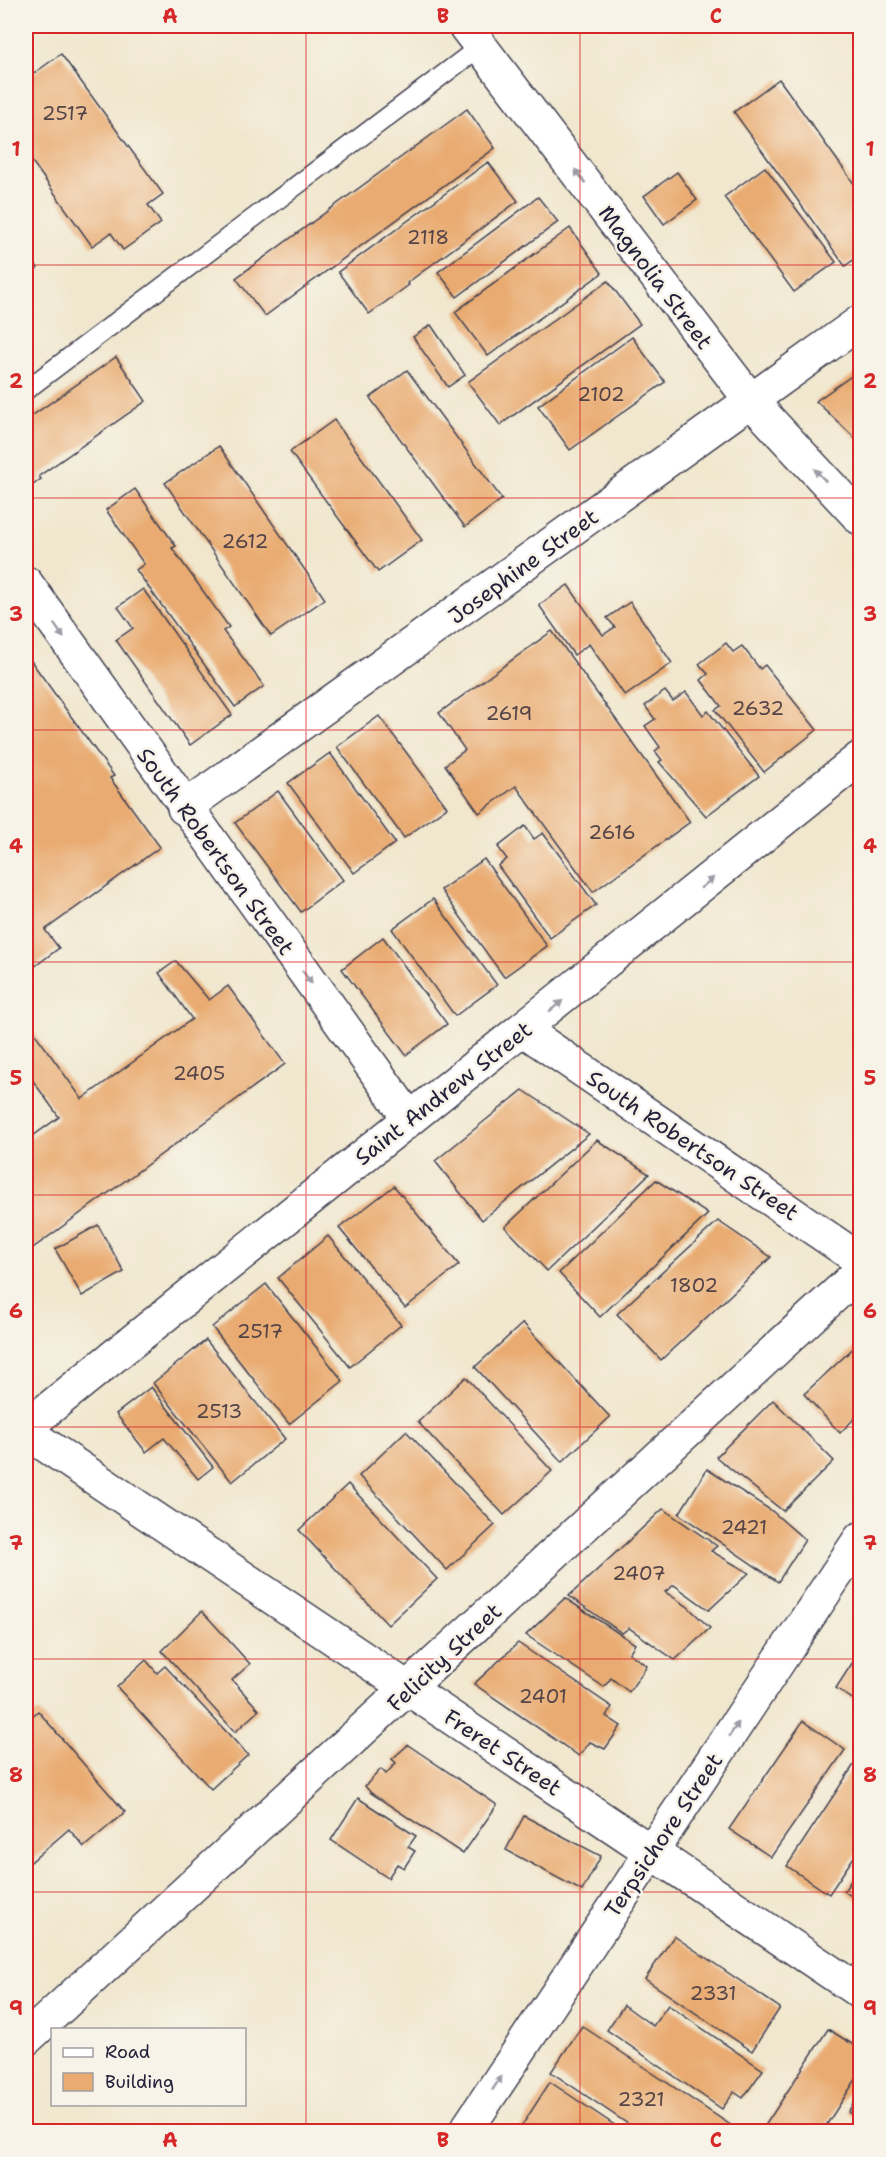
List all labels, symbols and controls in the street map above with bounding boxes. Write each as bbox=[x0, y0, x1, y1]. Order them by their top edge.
text: A bbox=[162, 3, 178, 29]
text: B bbox=[437, 3, 449, 29]
text: C bbox=[710, 3, 722, 29]
house number: 2517 bbox=[42, 100, 88, 126]
text: 1 bbox=[11, 136, 21, 162]
text: 1 bbox=[865, 136, 875, 162]
one-way arrow bbox=[574, 169, 586, 184]
street label: Magnolia Street bbox=[592, 200, 719, 355]
house number: 2118 bbox=[407, 224, 449, 250]
text: 2 bbox=[9, 368, 23, 394]
text: 2 bbox=[863, 368, 877, 394]
house number: 2102 bbox=[577, 381, 625, 407]
one-way arrow bbox=[814, 468, 828, 482]
street label: Josephine Street bbox=[443, 502, 604, 631]
house number: 2612 bbox=[222, 528, 268, 554]
text: 3 bbox=[9, 601, 23, 627]
text: 3 bbox=[863, 601, 877, 627]
one-way arrow bbox=[53, 622, 65, 638]
house number: 2632 bbox=[732, 695, 784, 721]
house number: 2619 bbox=[485, 700, 533, 726]
street label: South Robertson Street bbox=[130, 742, 301, 961]
house number: 2616 bbox=[588, 819, 636, 845]
text: 4 bbox=[9, 833, 23, 859]
text: 4 bbox=[863, 833, 877, 859]
one-way arrow bbox=[699, 876, 715, 889]
one-way arrow bbox=[301, 969, 313, 985]
one-way arrow bbox=[548, 1000, 563, 1012]
street label: Saint Andrew Street bbox=[349, 1015, 538, 1172]
house number: 2405 bbox=[173, 1060, 225, 1086]
street label: South Robertson Street bbox=[581, 1064, 804, 1227]
text: 5 bbox=[10, 1065, 22, 1091]
text: 5 bbox=[864, 1065, 876, 1091]
house number: 1802 bbox=[670, 1272, 718, 1298]
text: 6 bbox=[9, 1298, 23, 1324]
text: 6 bbox=[863, 1298, 877, 1324]
house number: 2517 bbox=[237, 1318, 283, 1344]
house number: 2513 bbox=[196, 1398, 242, 1424]
house number: 2421 bbox=[721, 1514, 767, 1540]
text: 7 bbox=[9, 1530, 23, 1556]
text: 7 bbox=[863, 1530, 877, 1556]
house number: 2407 bbox=[612, 1560, 666, 1586]
street label: Felicity Street bbox=[381, 1597, 508, 1718]
house number: 2401 bbox=[519, 1683, 567, 1709]
street label: Freret Street bbox=[438, 1702, 567, 1802]
one-way arrow bbox=[728, 1721, 740, 1737]
street label: Terpsichore Street bbox=[598, 1747, 729, 1923]
text: 8 bbox=[9, 1762, 23, 1788]
text: 8 bbox=[863, 1762, 877, 1788]
house number: 2331 bbox=[689, 1980, 737, 2006]
text: 9 bbox=[9, 1995, 23, 2021]
text: 9 bbox=[863, 1995, 877, 2021]
legend bbox=[51, 2028, 246, 2106]
text: Road bbox=[105, 2040, 150, 2064]
text: Building bbox=[105, 2070, 174, 2094]
one-way arrow bbox=[491, 2075, 502, 2091]
house number: 2321 bbox=[618, 2086, 665, 2112]
text: A bbox=[162, 2127, 178, 2153]
text: B bbox=[437, 2127, 449, 2153]
text: C bbox=[710, 2127, 722, 2153]

